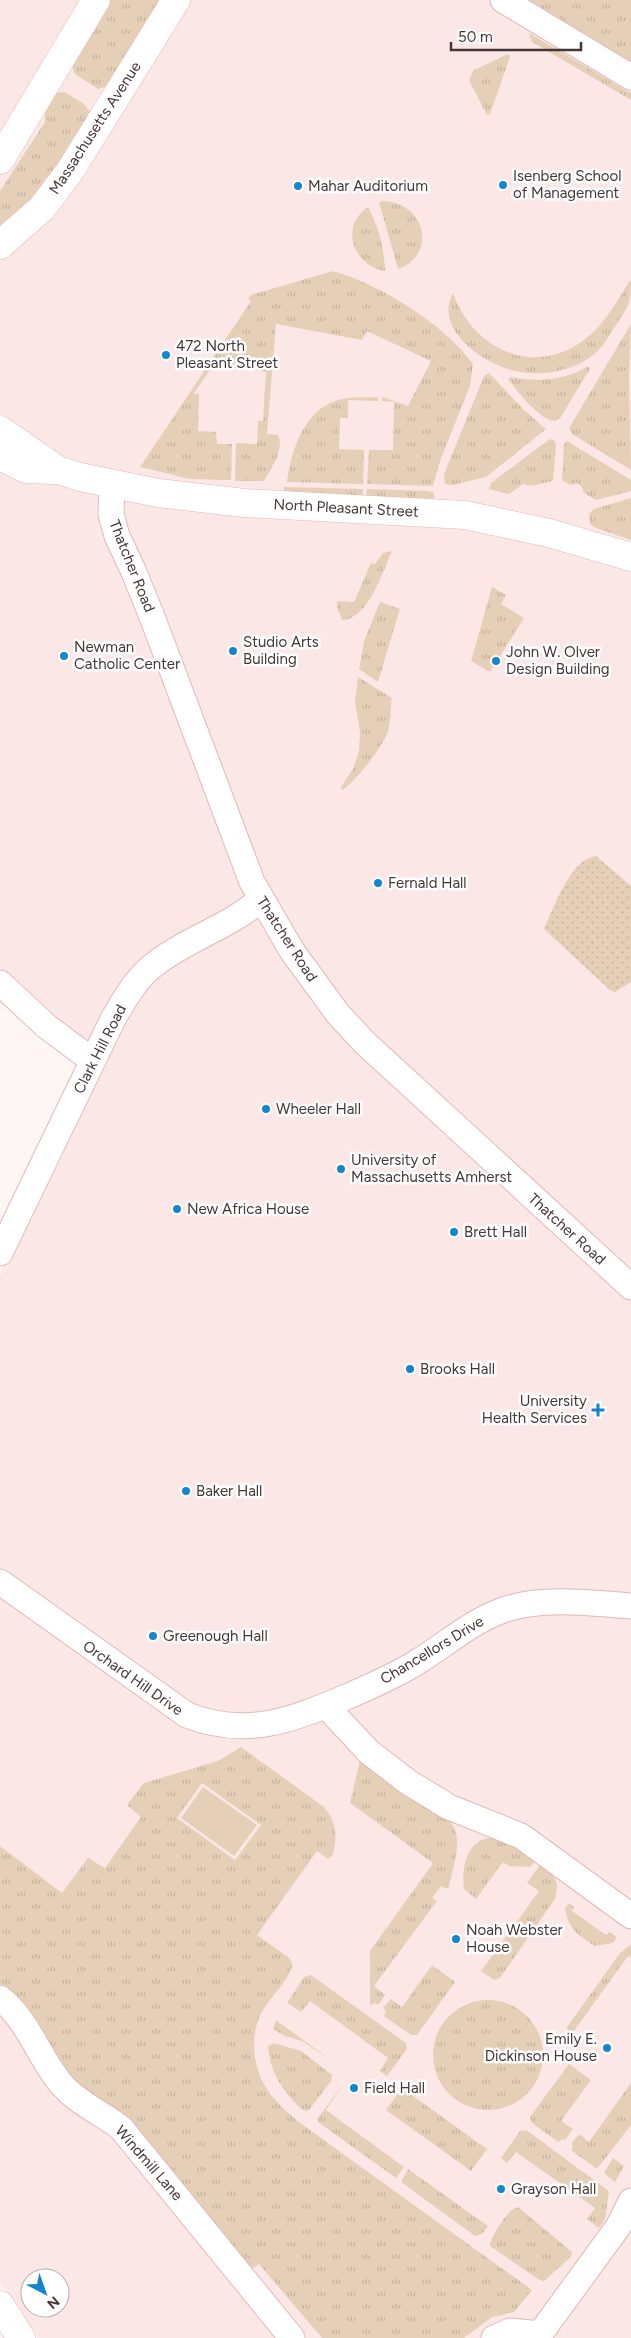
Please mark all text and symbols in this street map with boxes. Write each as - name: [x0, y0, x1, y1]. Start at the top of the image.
- scale bar: [451, 20, 581, 52]
- text: 50 m: [458, 28, 493, 46]
- street label: Massachusetts Avenue: [45, 58, 145, 198]
- place label: Isenberg School of Management: [513, 167, 622, 202]
- place label: Mahar Auditorium: [308, 177, 428, 195]
- marker: Isenberg School of Management: [497, 179, 509, 191]
- marker: Mahar Auditorium: [292, 180, 304, 192]
- place label: 472 North Pleasant Street: [176, 337, 279, 372]
- marker: 472 North Pleasant Street: [160, 349, 172, 361]
- street label: North Pleasant Street: [273, 495, 419, 521]
- street label: Thatcher Road: [105, 517, 159, 615]
- place label: Studio Arts Building: [243, 633, 319, 668]
- place label: Newman Catholic Center: [74, 638, 180, 673]
- place label: John W. Olver Design Building: [506, 643, 610, 678]
- marker: Studio Arts Building: [227, 645, 239, 657]
- marker: Newman Catholic Center: [58, 650, 70, 662]
- marker: John W. Olver Design Building: [490, 655, 502, 667]
- place label: Fernald Hall: [388, 874, 467, 892]
- marker: Fernald Hall: [372, 877, 384, 889]
- street label: Thatcher Road: [253, 893, 321, 985]
- street label: Clark Hill Road: [70, 1002, 130, 1096]
- place label: Wheeler Hall: [276, 1100, 361, 1118]
- marker: Wheeler Hall: [260, 1103, 272, 1115]
- place label: University of Massachusetts Amherst: [351, 1151, 513, 1186]
- marker: University of Massachusetts Amherst: [335, 1163, 347, 1175]
- street label: Thatcher Road: [525, 1190, 609, 1268]
- place label: New Africa House: [187, 1200, 309, 1218]
- marker: New Africa House: [171, 1203, 183, 1215]
- place label: Brett Hall: [464, 1223, 527, 1241]
- marker: Brett Hall: [448, 1226, 460, 1238]
- place label: Brooks Hall: [420, 1360, 495, 1378]
- marker: Brooks Hall: [404, 1363, 416, 1375]
- place label: University Health Services: [482, 1392, 587, 1427]
- marker: University Health Services: [591, 1403, 605, 1417]
- place label: Baker Hall: [196, 1482, 262, 1500]
- marker: Baker Hall: [180, 1485, 192, 1497]
- street label: Chancellors Drive: [377, 1612, 487, 1688]
- place label: Greenough Hall: [163, 1627, 268, 1645]
- marker: Greenough Hall: [147, 1630, 159, 1642]
- street label: Orchard Hill Drive: [79, 1637, 187, 1719]
- place label: Noah Webster House: [466, 1921, 563, 1956]
- marker: Noah Webster House: [450, 1933, 462, 1945]
- place label: Emily E. Dickinson House: [485, 2030, 597, 2065]
- marker: Emily E. Dickinson House: [601, 2042, 613, 2054]
- place label: Field Hall: [364, 2079, 425, 2097]
- marker: Field Hall: [348, 2082, 360, 2094]
- street label: Windmill Lane: [112, 2122, 186, 2204]
- place label: Grayson Hall: [511, 2180, 596, 2198]
- marker: Grayson Hall: [495, 2183, 507, 2195]
- north arrow: [20, 2268, 70, 2318]
- text: N: [44, 2292, 63, 2312]

